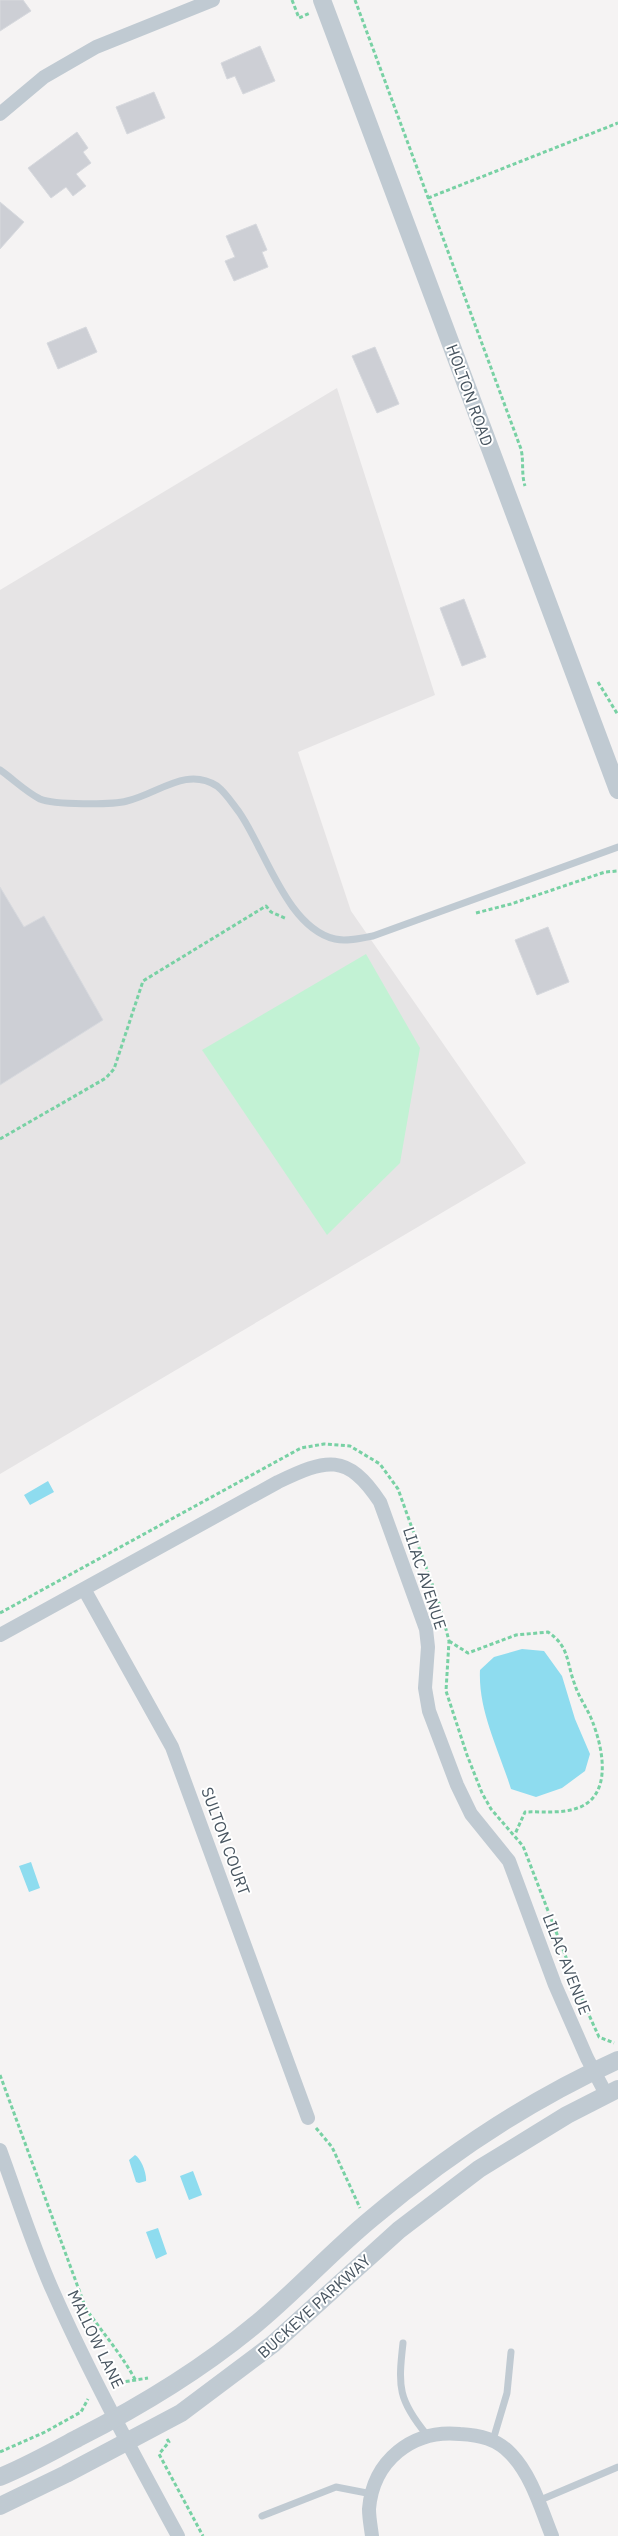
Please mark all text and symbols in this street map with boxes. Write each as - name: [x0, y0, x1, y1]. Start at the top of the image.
- street label: HOLTON ROAD: [442, 341, 498, 449]
- street label: LILAC AVENUE: [399, 1524, 451, 1632]
- street label: SULTON COURT: [197, 1784, 255, 1898]
- street label: LILAC AVENUE: [539, 1911, 595, 2017]
- street label: BUCKEYE PARKWAY: [253, 2250, 375, 2362]
- street label: MALLOW LANE: [63, 2286, 129, 2392]

